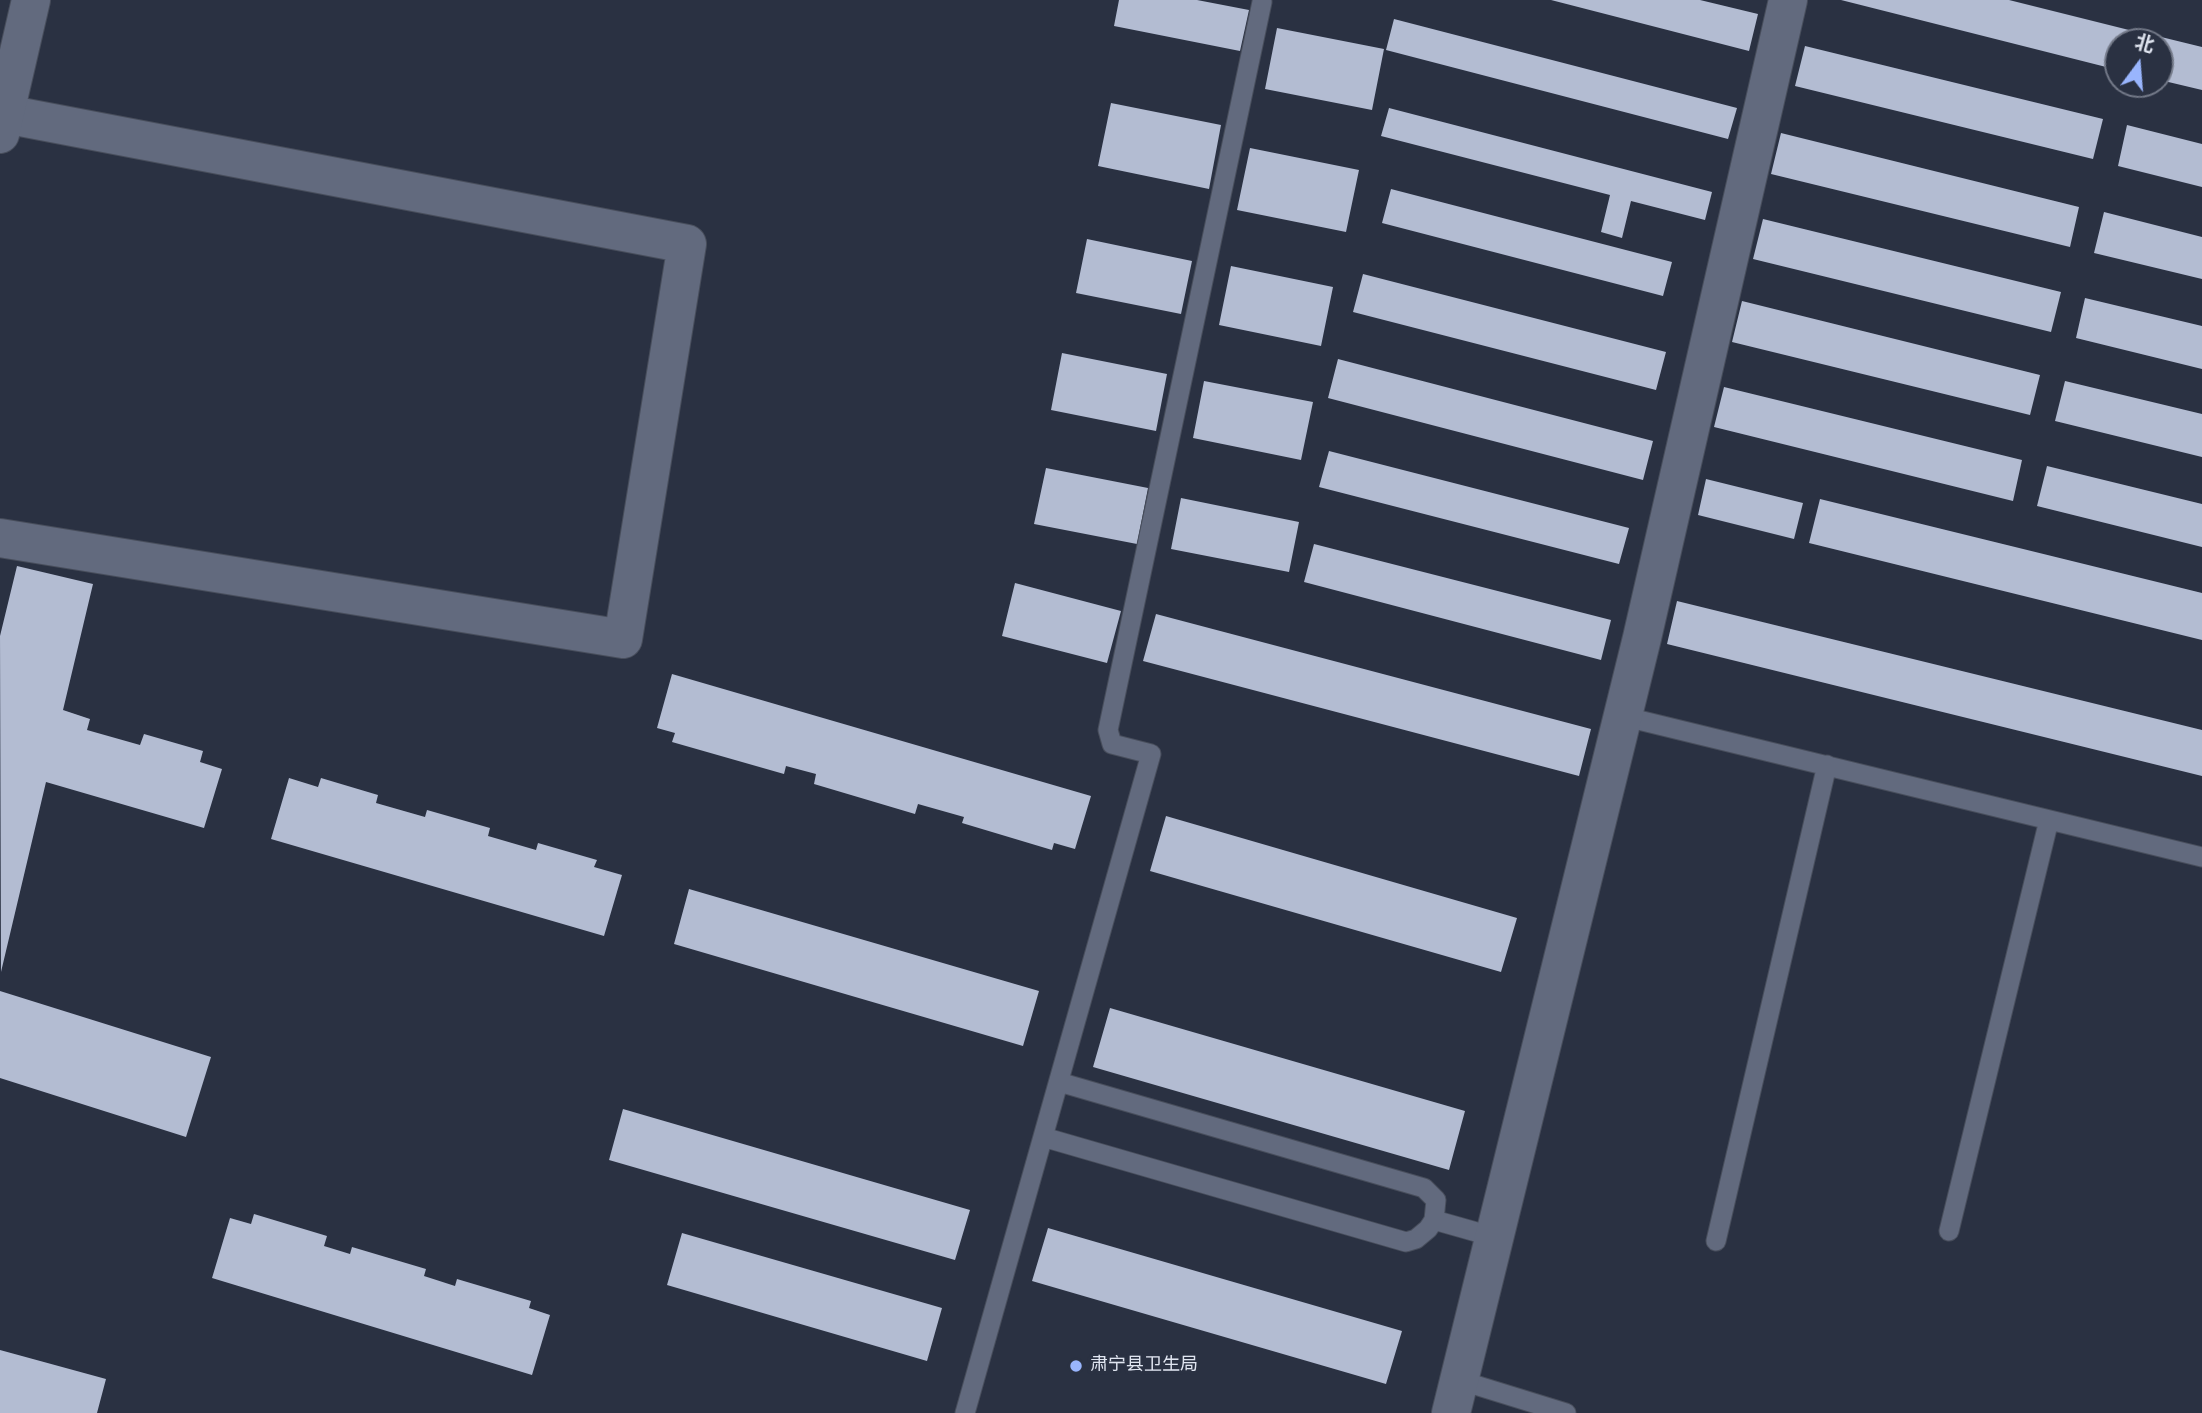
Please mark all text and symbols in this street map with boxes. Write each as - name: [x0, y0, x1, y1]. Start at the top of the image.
- north arrow: [2104, 28, 2174, 98]
- text: 北: [2132, 29, 2157, 60]
- place label: 肃宁县卫生局: [1090, 1355, 1198, 1377]
- marker: 肃宁县卫生局: [1068, 1358, 1084, 1374]

